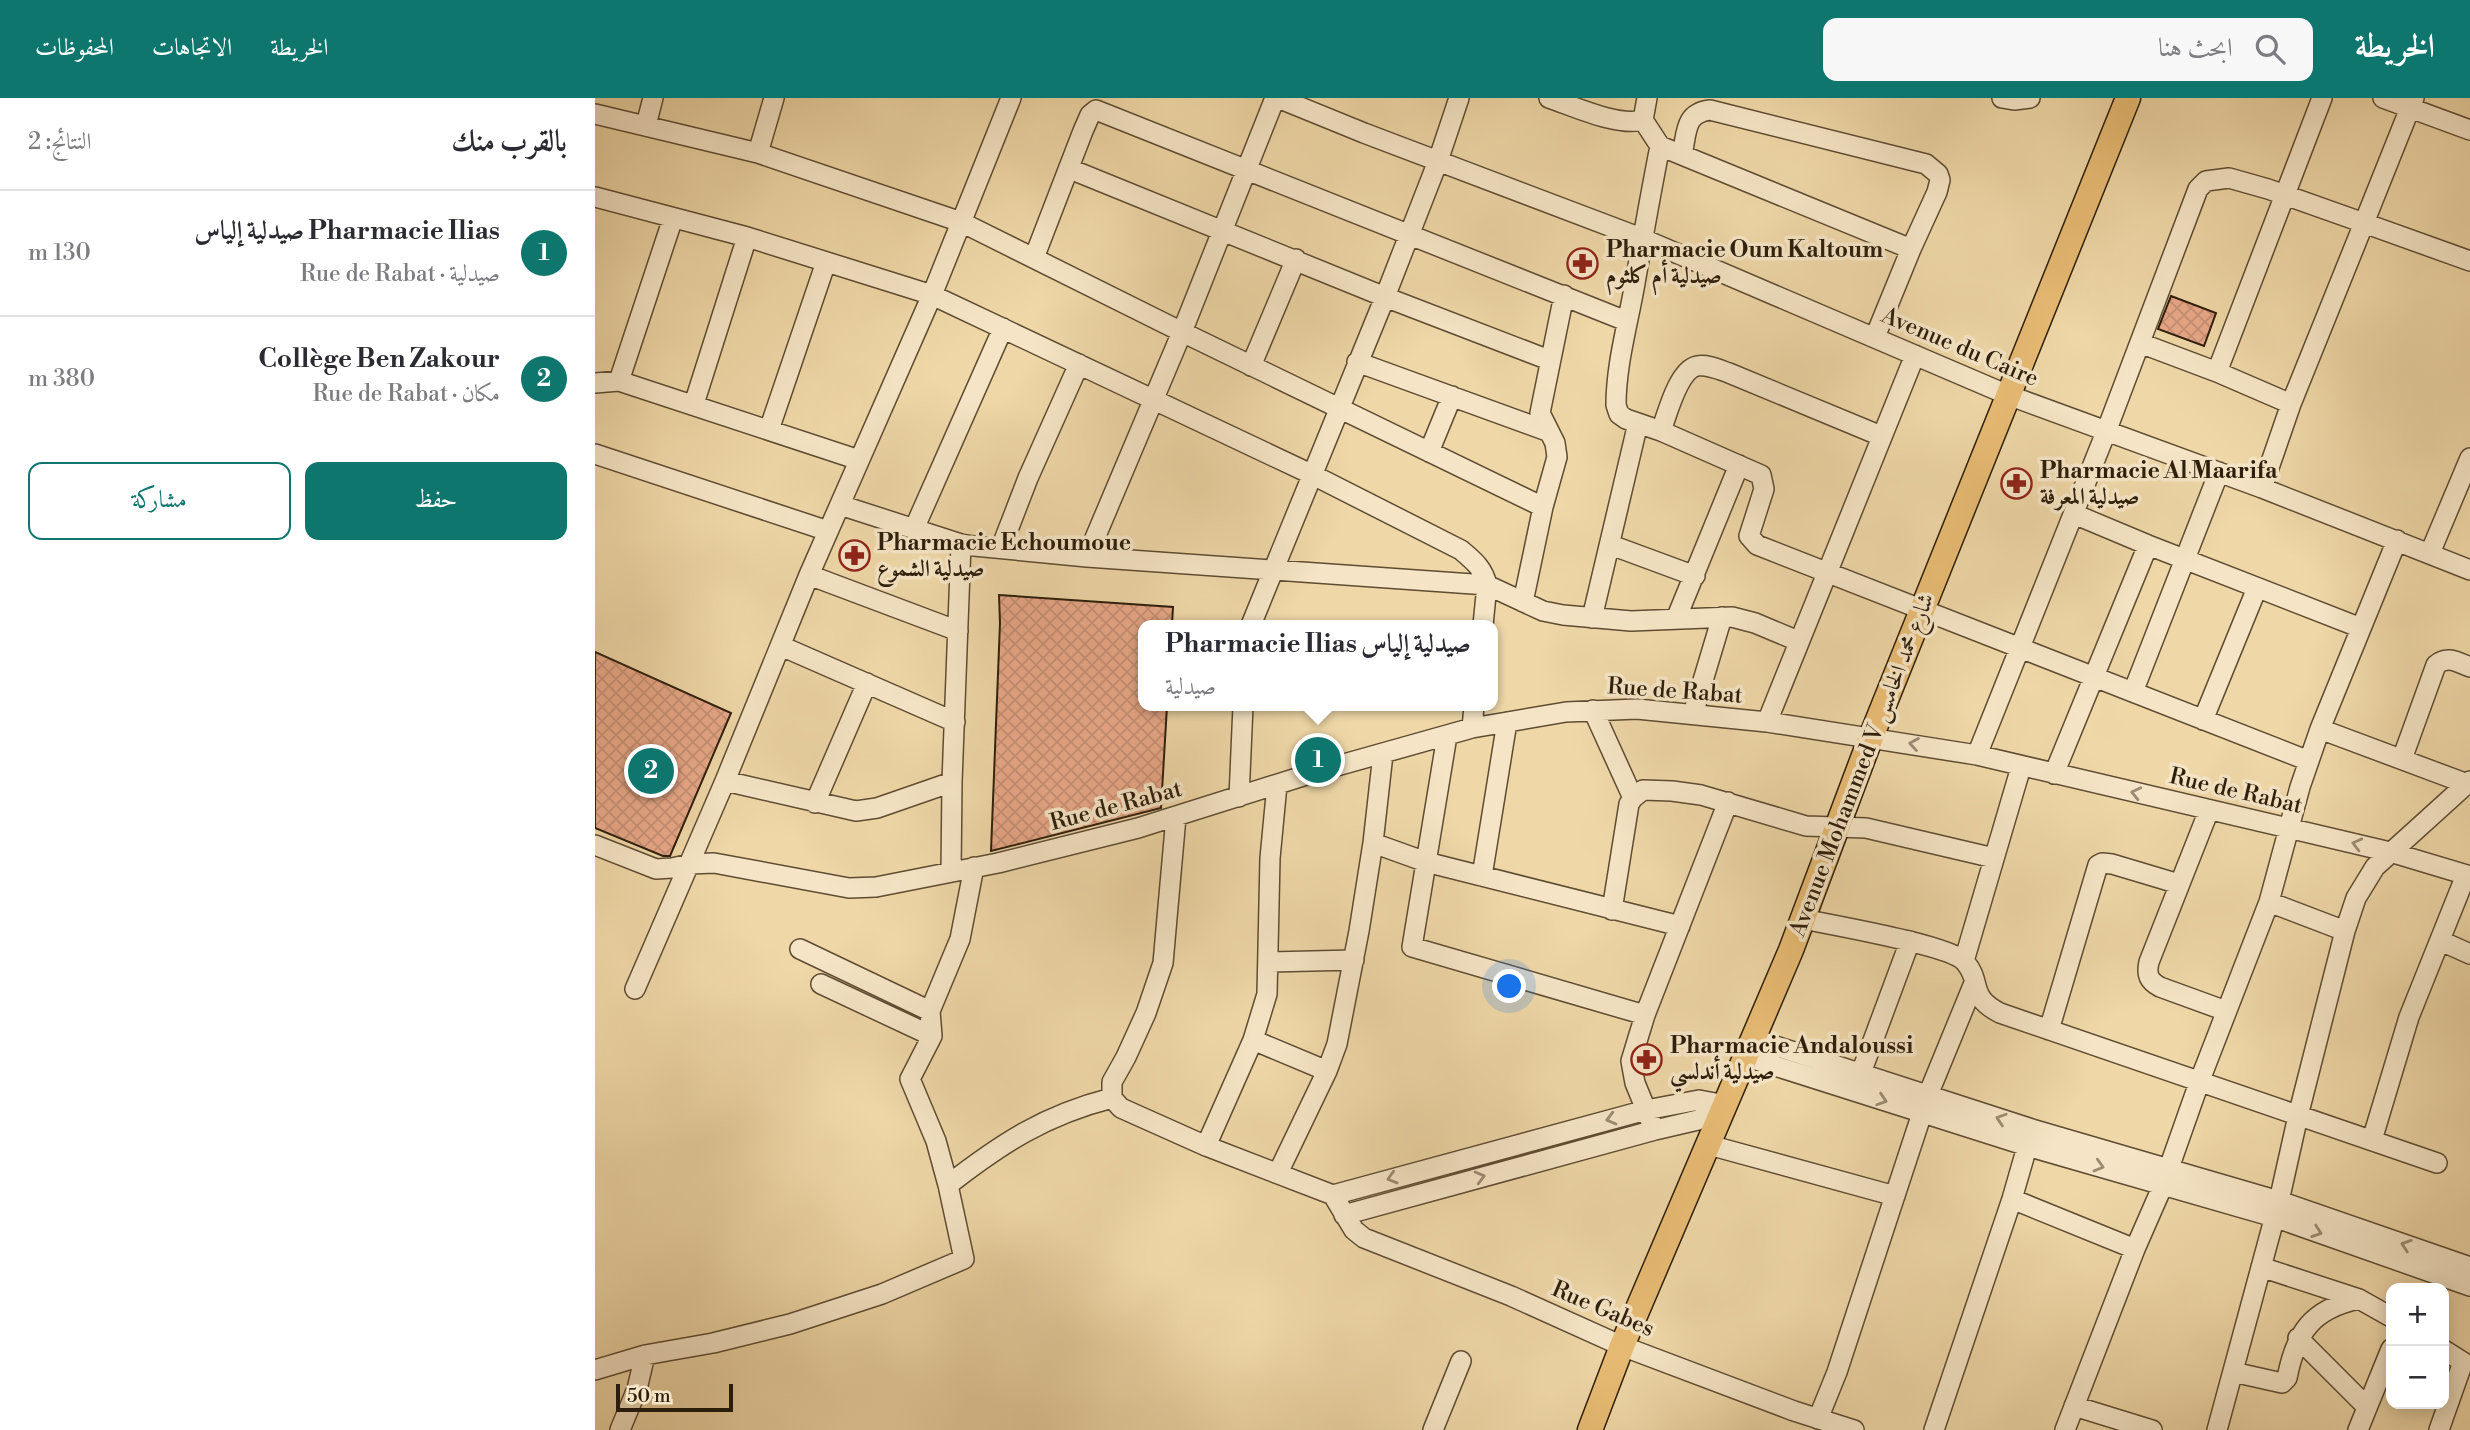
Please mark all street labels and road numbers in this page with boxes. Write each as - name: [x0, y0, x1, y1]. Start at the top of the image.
- street label: Avenue du Caire: [1876, 301, 2043, 393]
- street label: Avenue Mohammed V شارع محمد الخامس: [1783, 589, 1945, 943]
- street label: Rue de Rabat: [1606, 672, 1744, 710]
- street label: Rue de Rabat: [2167, 762, 2305, 820]
- street label: Rue de Rabat: [1047, 775, 1185, 837]
- street label: Rue Gabes: [1547, 1275, 1659, 1343]

